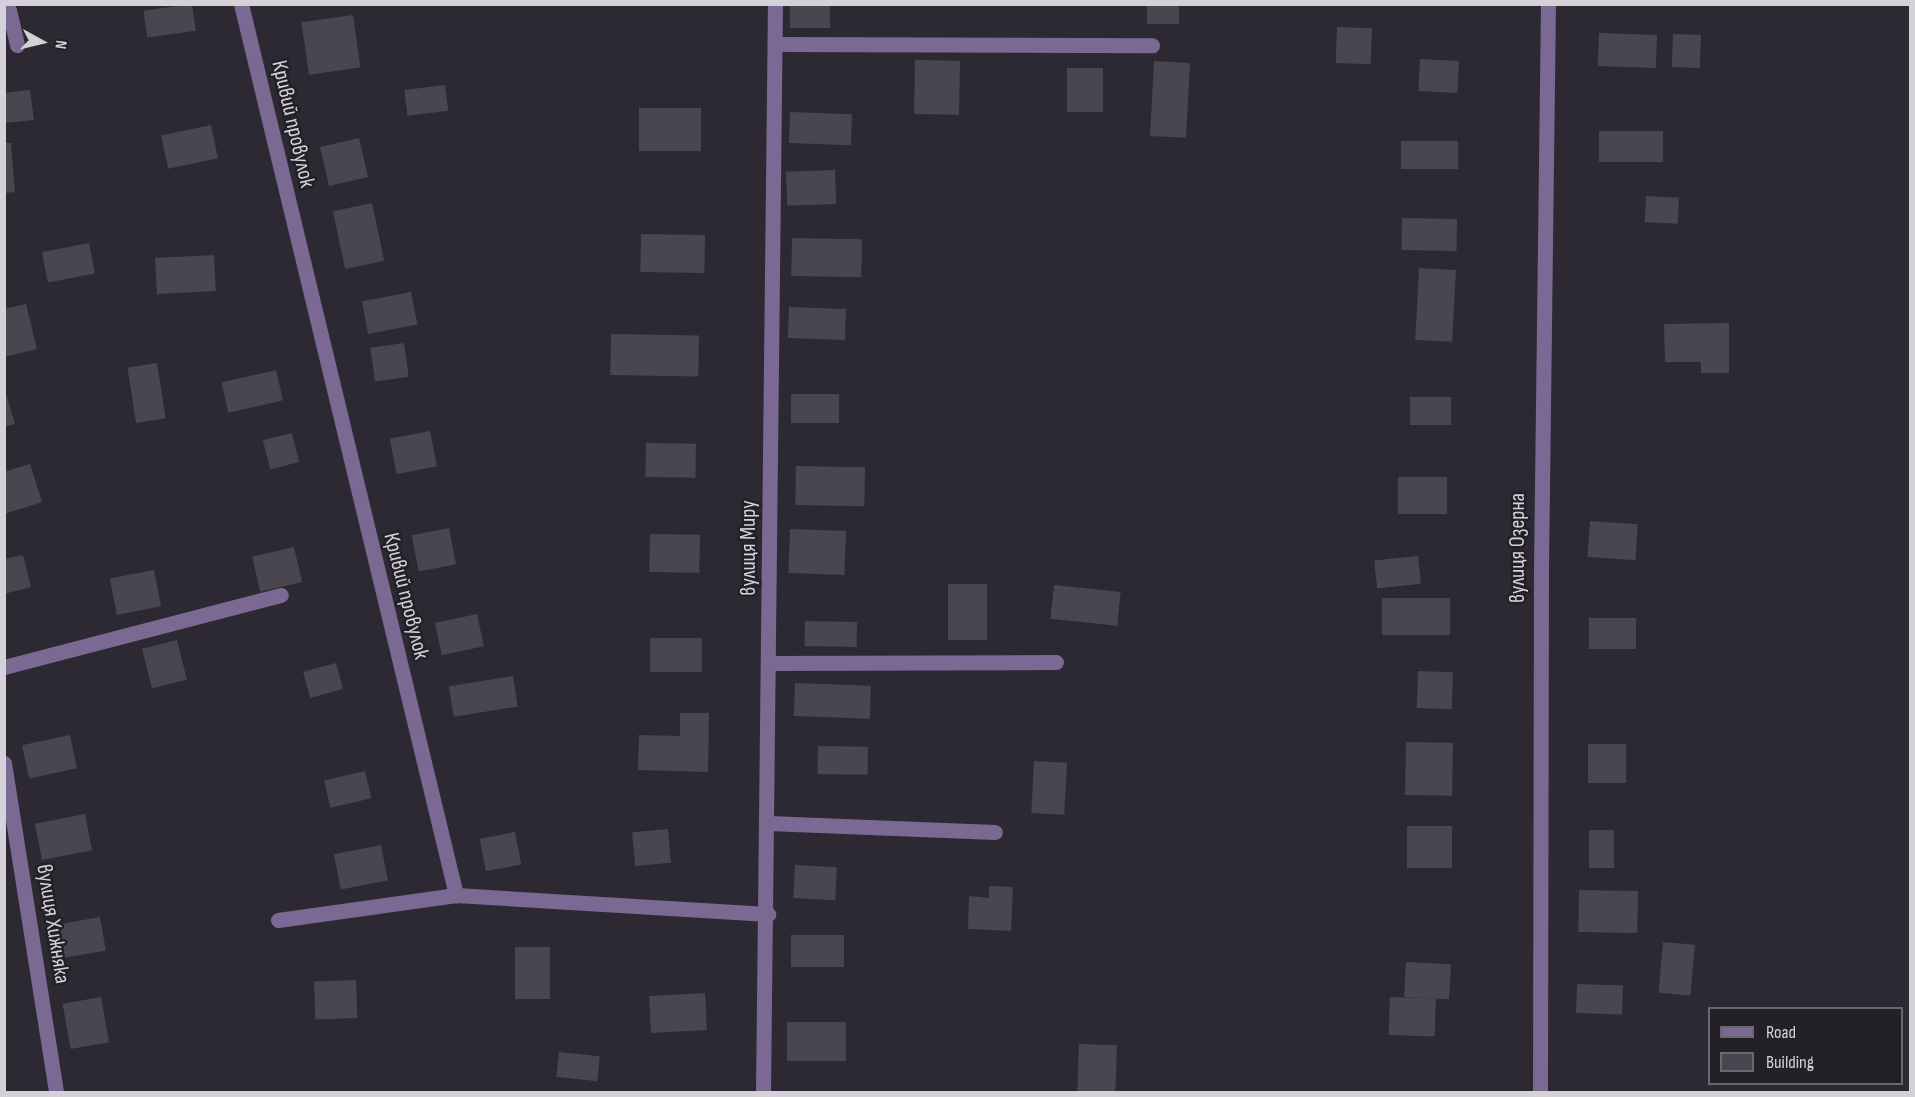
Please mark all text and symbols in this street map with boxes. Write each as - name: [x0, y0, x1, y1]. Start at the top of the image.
- north arrow: [12, 12, 72, 72]
- text: N: [50, 39, 70, 50]
- street label: Кривий провулок: [266, 58, 320, 190]
- street label: вулиця Озерна: [1505, 493, 1531, 603]
- street label: вулиця Миру: [736, 500, 762, 596]
- street label: Кривий провулок: [378, 530, 434, 662]
- street label: вулиця Хижняка: [31, 862, 75, 986]
- legend: [1708, 1007, 1903, 1085]
- text: Road: [1766, 1022, 1796, 1043]
- text: Building: [1766, 1052, 1814, 1073]

